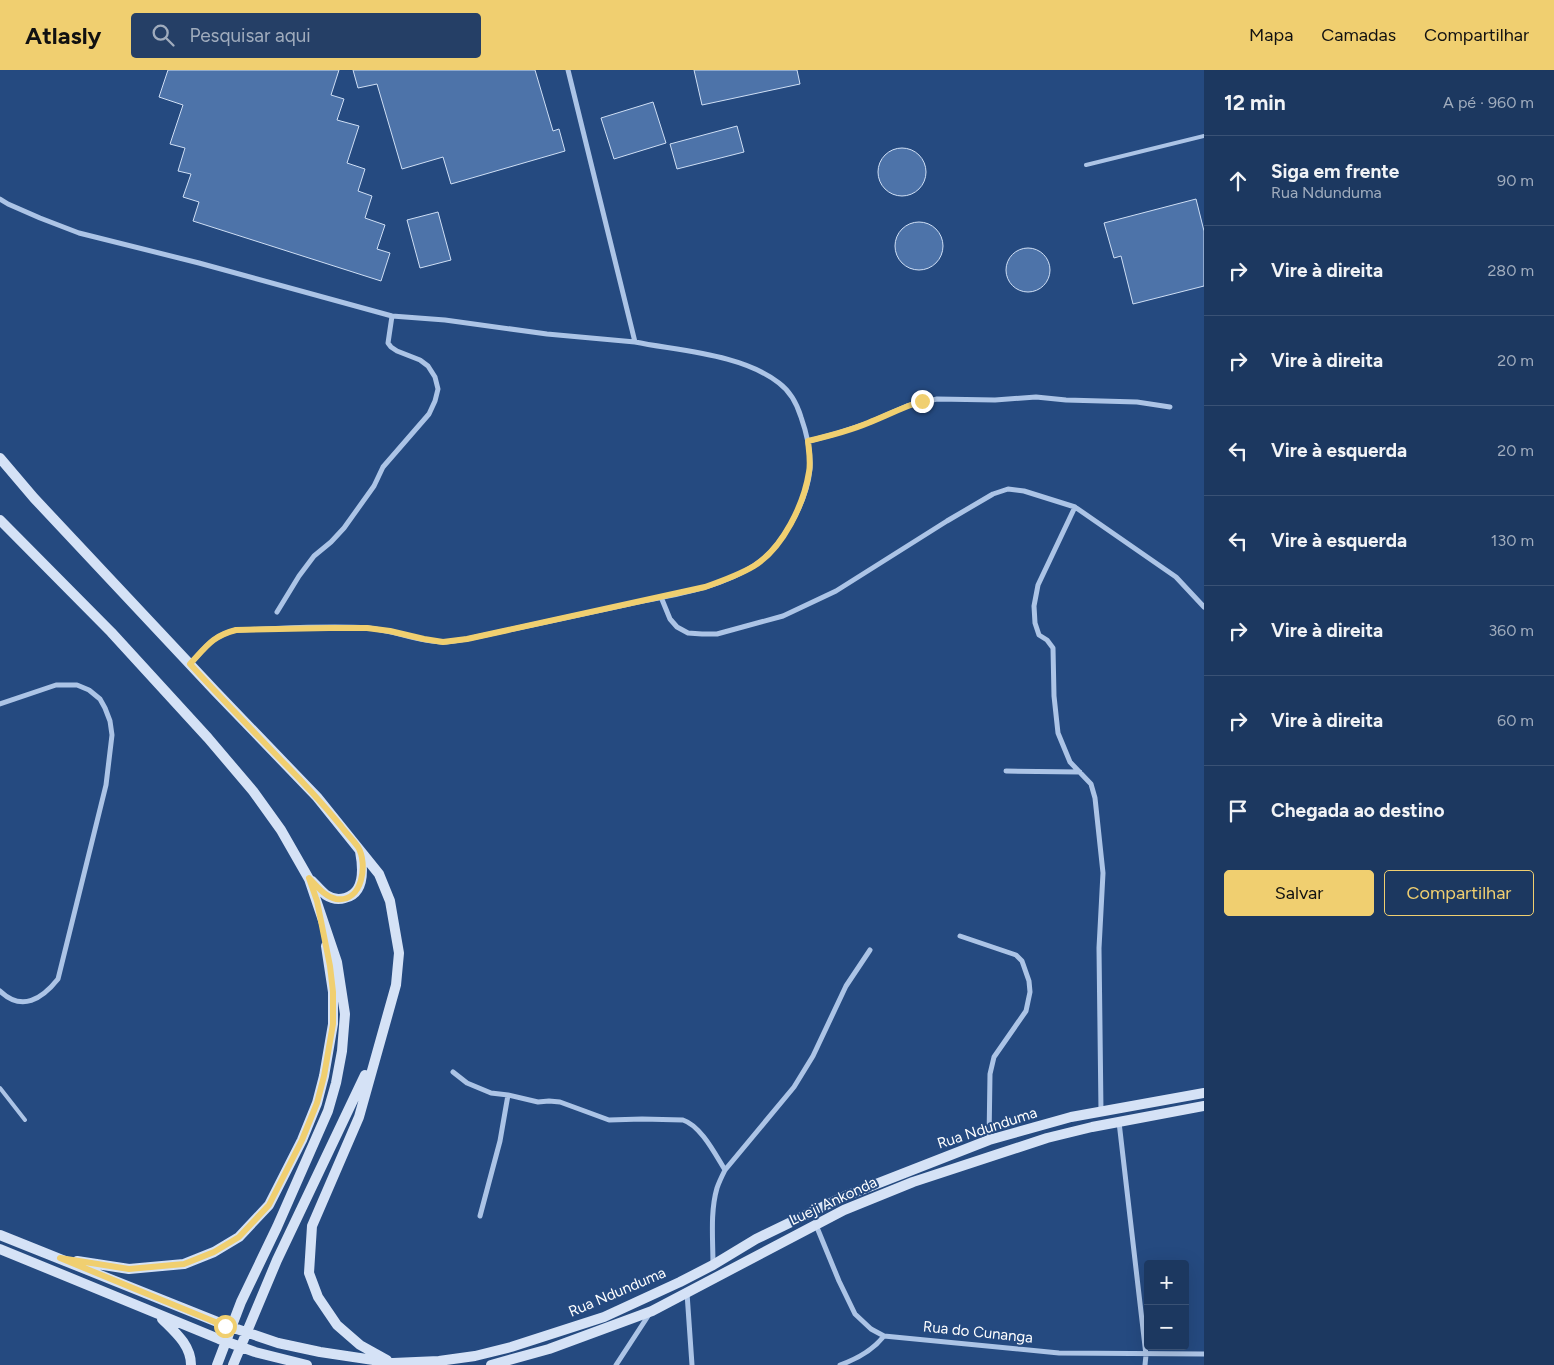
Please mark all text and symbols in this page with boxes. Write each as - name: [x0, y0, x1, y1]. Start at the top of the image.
- search box: [131, 13, 481, 58]
- text: Atlasly: [25, 21, 101, 50]
- icon: search: [149, 21, 177, 49]
- text: Pesquisar aqui: [189, 24, 311, 47]
- text: Mapa: [1249, 24, 1293, 46]
- text: Camadas: [1321, 24, 1396, 46]
- text: Compartilhar: [1424, 24, 1529, 46]
- text: 12 min: [1224, 90, 1286, 115]
- text: A pé · 960 m: [1443, 93, 1534, 112]
- text: Siga em frente: [1271, 160, 1399, 183]
- icon: ahead: [1224, 167, 1252, 195]
- text: 90 m: [1497, 171, 1534, 190]
- text: Rua Ndunduma: [1271, 183, 1382, 202]
- icon: right: [1224, 257, 1252, 285]
- text: Vire à direita: [1271, 259, 1383, 282]
- text: 280 m: [1487, 261, 1534, 280]
- icon: right: [1224, 347, 1252, 375]
- text: Vire à direita: [1271, 349, 1383, 372]
- text: 20 m: [1497, 351, 1534, 370]
- route end: [911, 390, 934, 413]
- icon: left: [1224, 437, 1252, 465]
- text: Vire à esquerda: [1271, 439, 1407, 462]
- text: 20 m: [1497, 441, 1534, 460]
- icon: left: [1224, 527, 1252, 555]
- text: Vire à esquerda: [1271, 529, 1407, 552]
- text: 130 m: [1491, 531, 1534, 550]
- icon: right: [1224, 617, 1252, 645]
- text: Vire à direita: [1271, 619, 1383, 642]
- text: 360 m: [1488, 621, 1534, 640]
- icon: right: [1224, 707, 1252, 735]
- text: Vire à direita: [1271, 709, 1383, 732]
- text: 60 m: [1497, 711, 1534, 730]
- icon: arrive: [1224, 797, 1252, 825]
- text: Chegada ao destino: [1271, 799, 1444, 822]
- button: Salvar: [1224, 870, 1374, 916]
- button: Compartilhar: [1384, 870, 1534, 916]
- street label: Rua Ndunduma: [935, 1103, 1039, 1153]
- street label: Lueji Ankonda: [786, 1173, 880, 1229]
- map controls: [1144, 1260, 1189, 1350]
- button: +: [1144, 1260, 1189, 1305]
- street label: Rua Ndunduma: [566, 1263, 668, 1321]
- button: −: [1144, 1305, 1189, 1350]
- route start: [214, 1315, 237, 1338]
- street label: Rua do Cunanga: [922, 1317, 1034, 1347]

